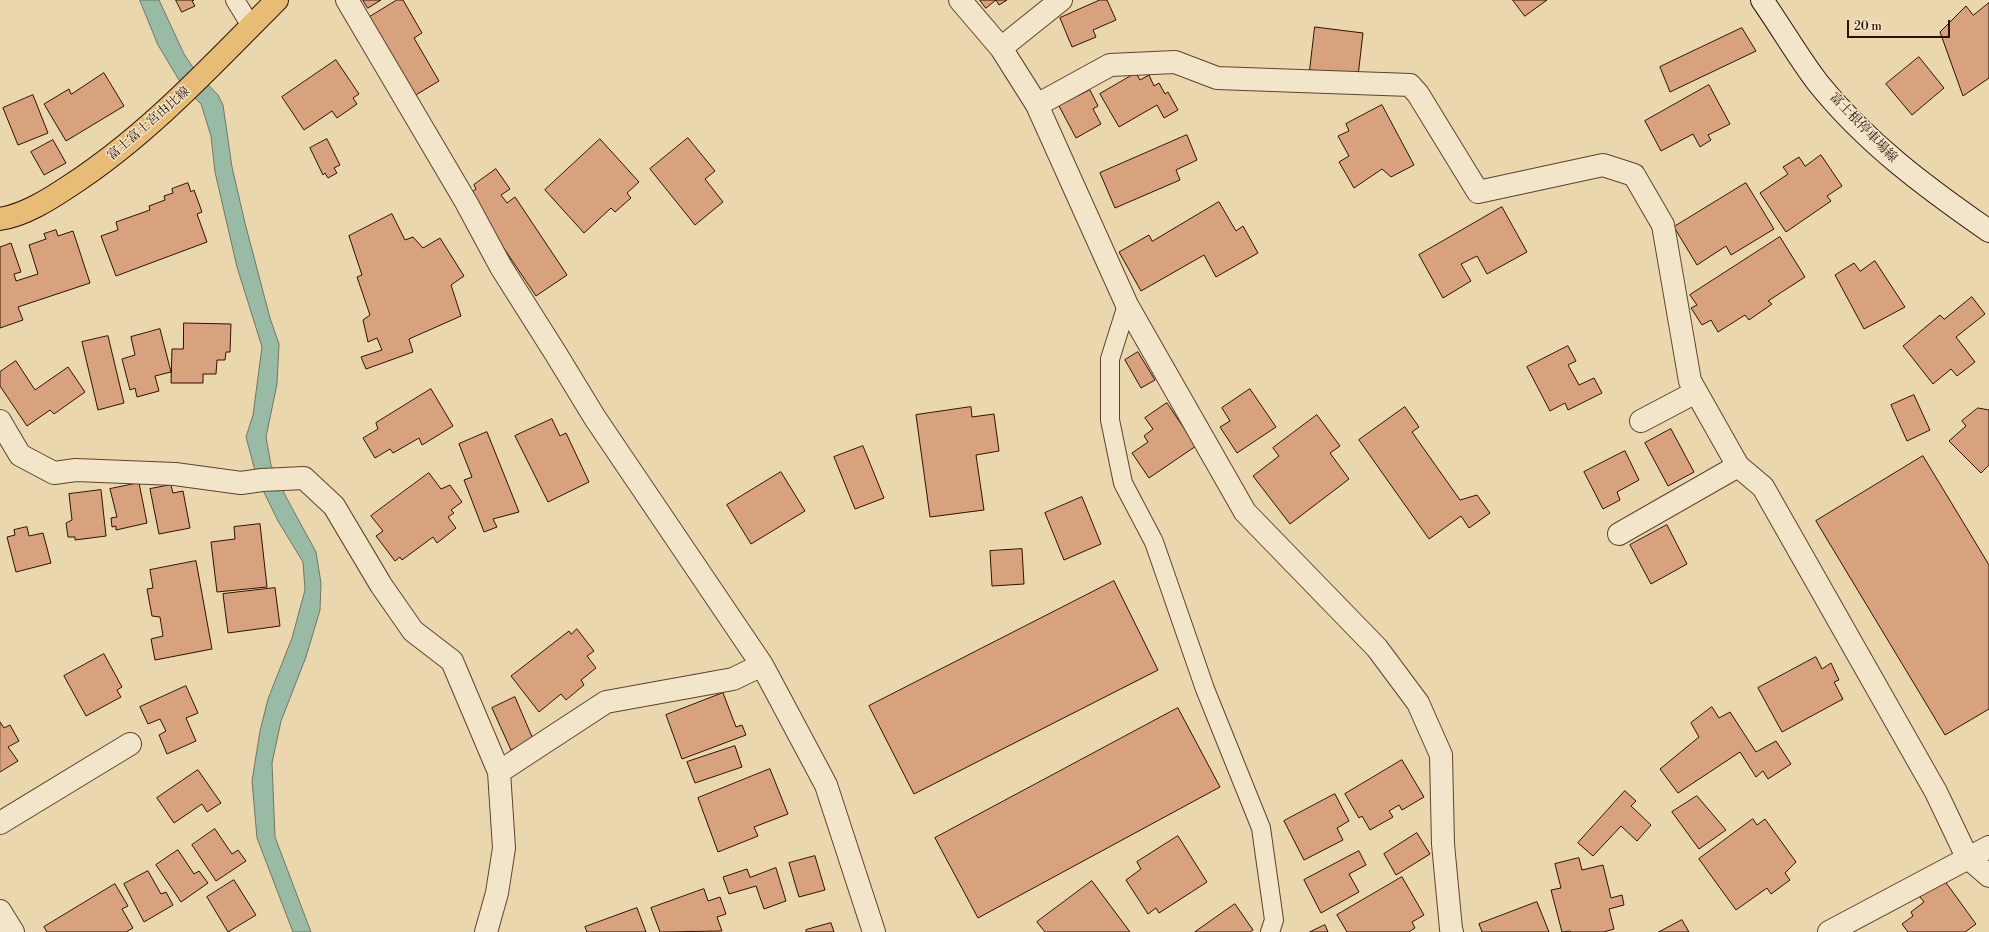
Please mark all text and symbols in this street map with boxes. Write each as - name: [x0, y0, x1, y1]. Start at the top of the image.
- scale bar: [1849, 12, 1952, 38]
- text: 20 m: [1854, 19, 1882, 34]
- street label: 富士富士宮由比線: [105, 84, 193, 164]
- street label: 富士根停車場線: [1826, 90, 1900, 166]

